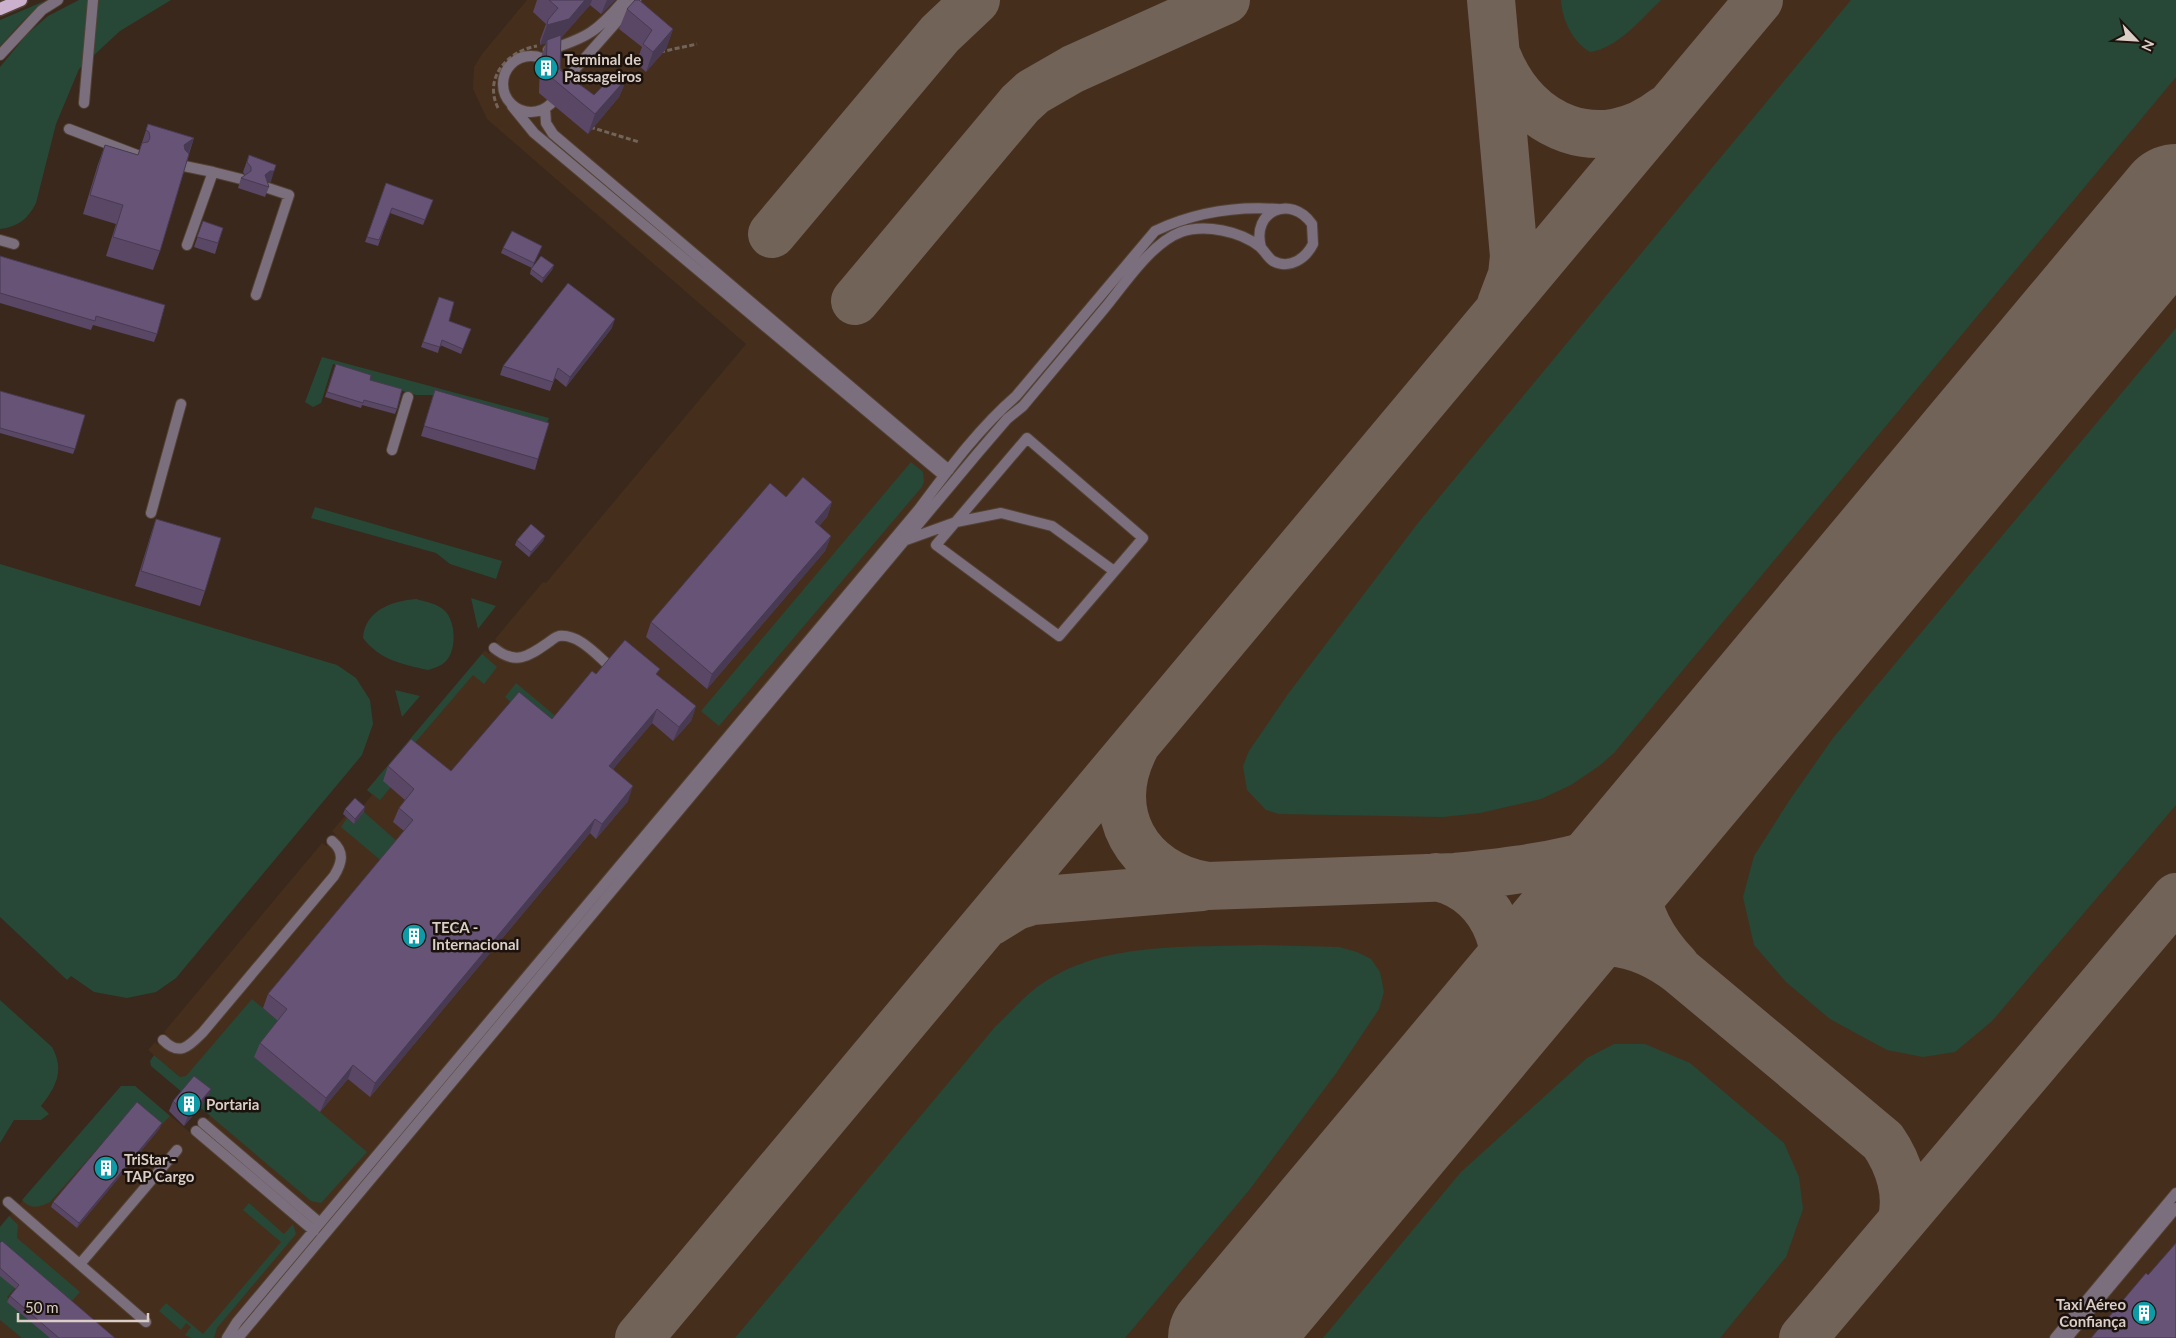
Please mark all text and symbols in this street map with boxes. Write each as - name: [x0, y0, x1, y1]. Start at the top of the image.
- north arrow: [2111, 15, 2161, 65]
- text: N: [2138, 37, 2158, 54]
- place label: Terminal de Passageiros: [564, 50, 642, 85]
- building icon: Terminal de Passageiros: [533, 55, 559, 81]
- place label: TECA - Internacional: [432, 918, 519, 953]
- building icon: TECA - Internacional: [401, 923, 427, 949]
- building icon: Portaria: [176, 1091, 202, 1117]
- place label: Portaria: [206, 1095, 259, 1113]
- place label: TriStar - TAP Cargo: [124, 1150, 195, 1185]
- building icon: TriStar - TAP Cargo: [93, 1155, 119, 1181]
- scale bar: [18, 1290, 148, 1322]
- place label: Taxi Aéreo Confiança: [2056, 1295, 2126, 1330]
- text: 50 m: [25, 1298, 59, 1316]
- building icon: Taxi Aéreo Confiança: [2131, 1300, 2157, 1326]

